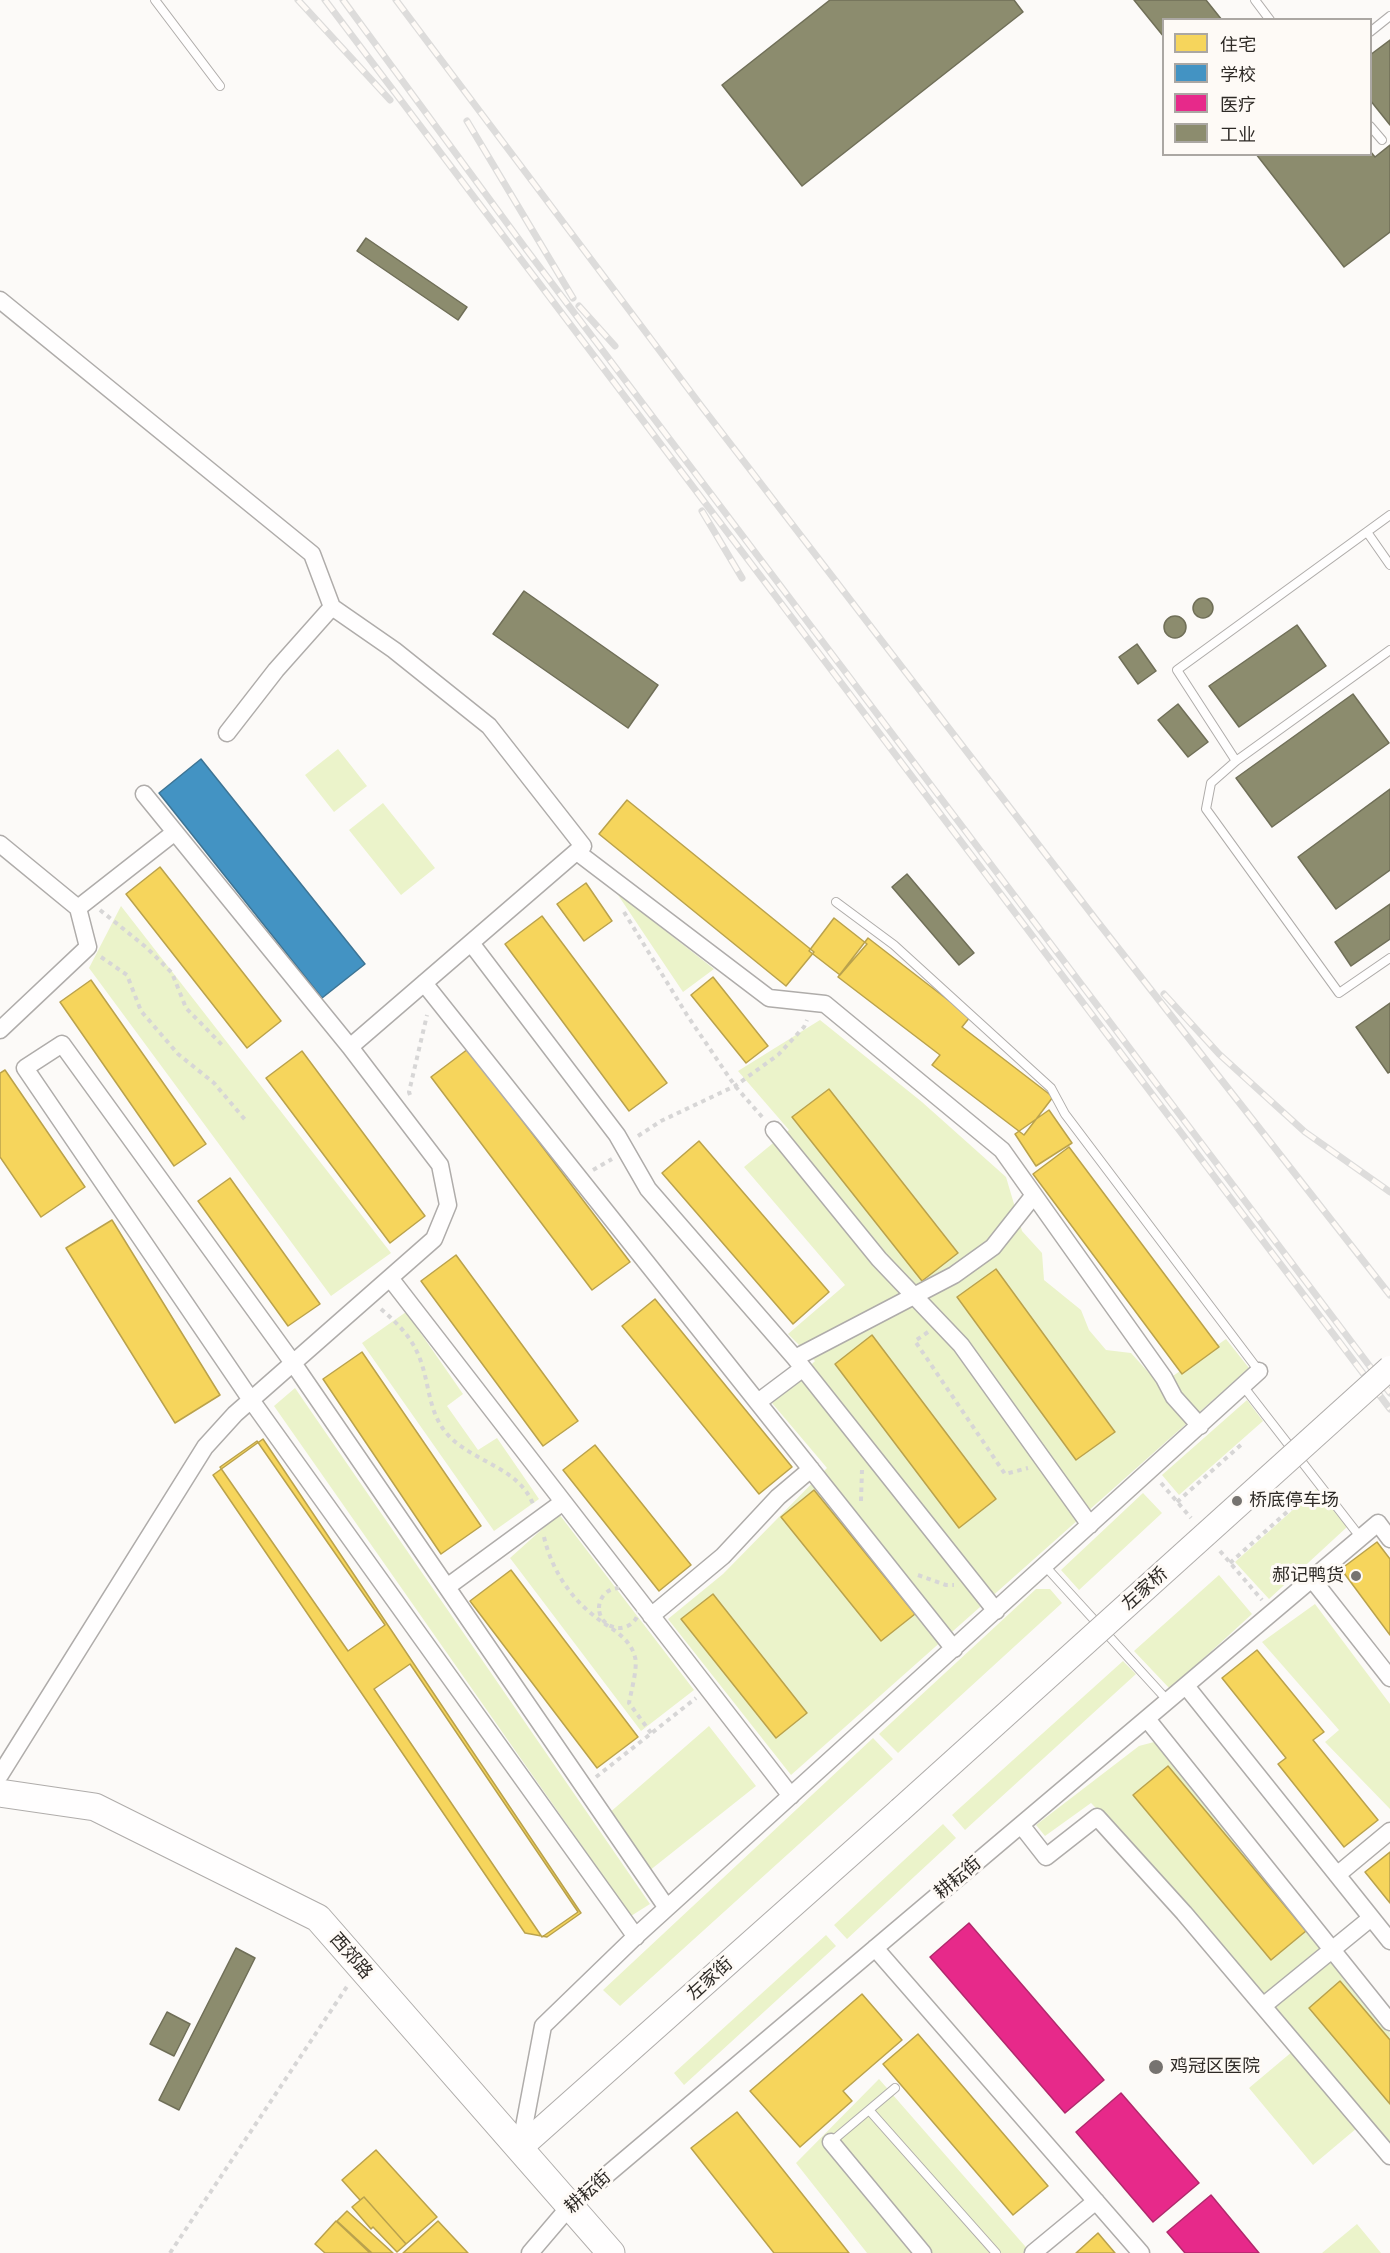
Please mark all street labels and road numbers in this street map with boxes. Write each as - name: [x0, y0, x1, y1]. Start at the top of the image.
- street label: 左家桥: [1118, 1563, 1172, 1615]
- street label: 耕耘街: [930, 1852, 986, 1904]
- street label: 西郊路: [325, 1929, 377, 1983]
- street label: 左家街: [683, 1953, 737, 2005]
- street label: 耕耘街: [561, 2166, 615, 2218]

